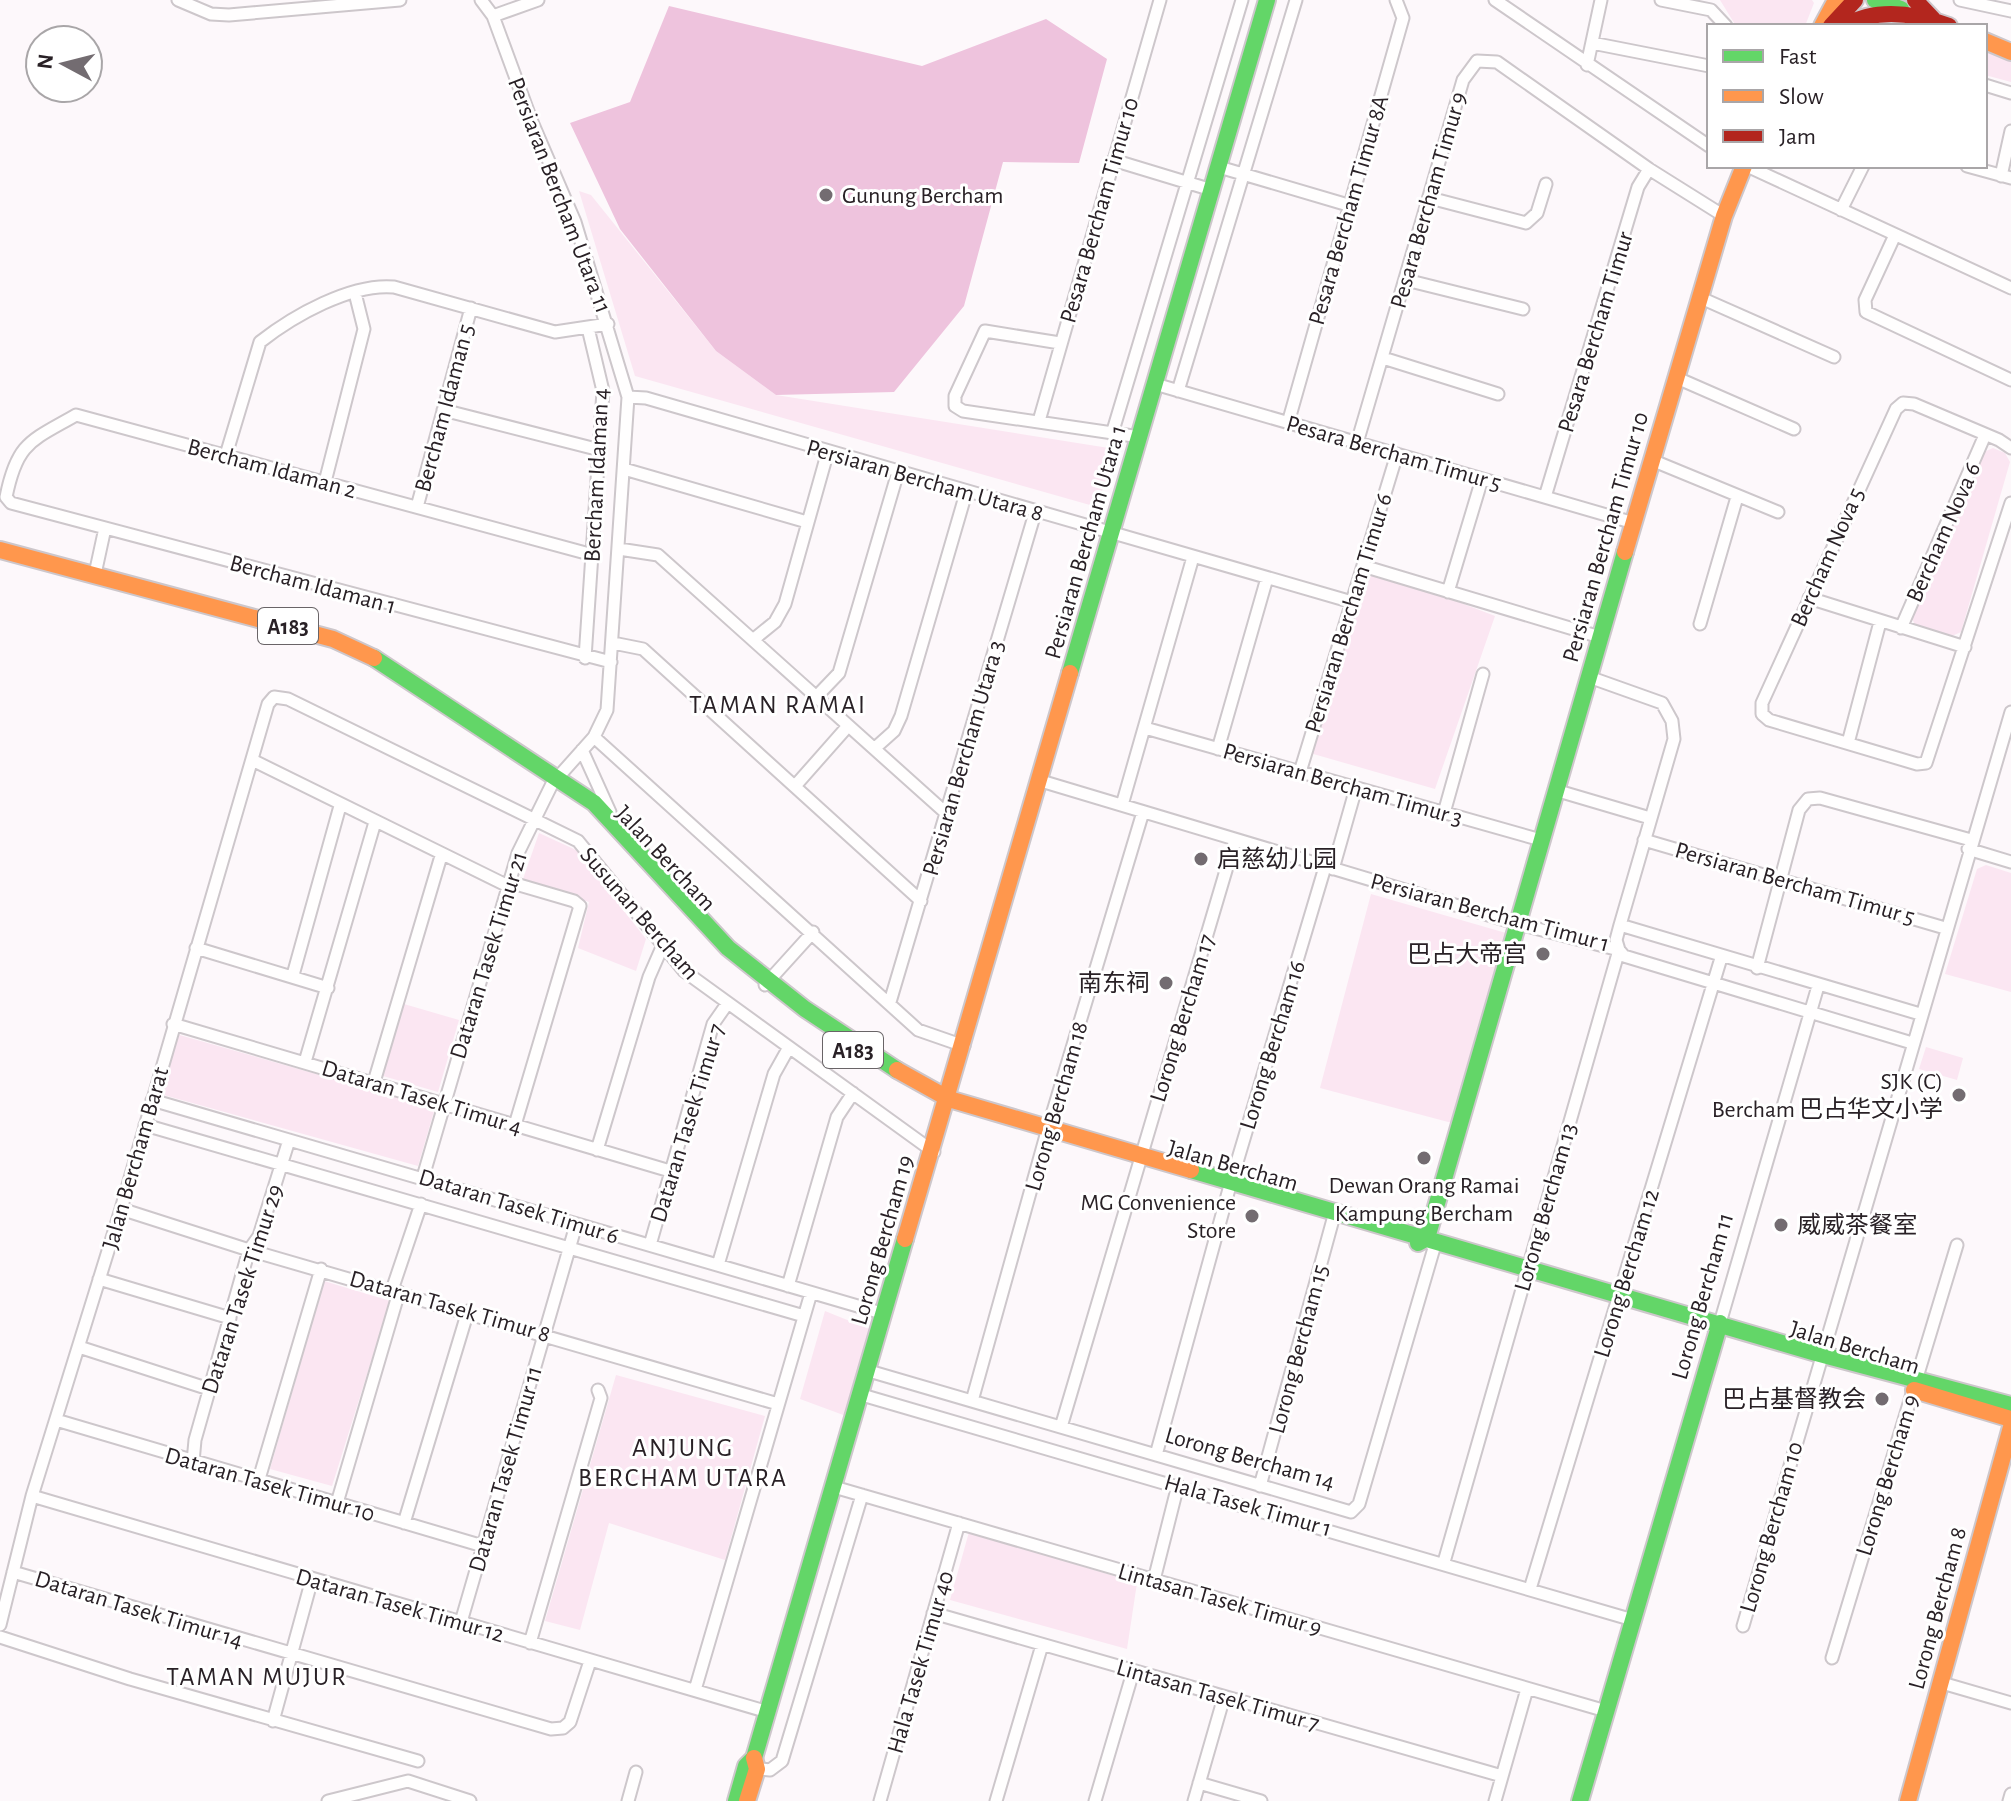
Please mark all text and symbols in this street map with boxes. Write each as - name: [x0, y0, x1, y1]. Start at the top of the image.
- north arrow: [24, 24, 104, 104]
- legend: [1707, 24, 1987, 168]
- text: Fast: [1779, 45, 1817, 69]
- text: N: [33, 53, 57, 71]
- street label: Persiaran Bercham Utara 11: [503, 74, 615, 316]
- text: Slow: [1779, 85, 1824, 109]
- street label: Pesara Bercham Timur 9: [1387, 89, 1471, 311]
- street label: Pesara Bercham Timur 8A: [1305, 93, 1393, 328]
- street label: Pesara Bercham Timur 10: [1056, 95, 1144, 326]
- text: Jam: [1779, 125, 1816, 149]
- place label: Gunung Bercham: [842, 184, 1004, 208]
- marker: Gunung Bercham: [817, 186, 835, 204]
- street label: Pesara Bercham Timur: [1554, 229, 1638, 436]
- street label: Bercham Idaman 5: [411, 322, 479, 495]
- street label: Bercham Idaman 4: [580, 387, 614, 563]
- street label: Persiaran Bercham Timur 10: [1559, 409, 1653, 665]
- street label: Pesara Bercham Timur 5: [1283, 412, 1504, 496]
- street label: Persiaran Bercham Utara 1: [1041, 423, 1131, 662]
- street label: Bercham Idaman 2: [185, 435, 359, 503]
- street label: Persiaran Bercham Utara 8: [804, 436, 1046, 526]
- street label: Bercham Nova 6: [1902, 459, 1986, 606]
- street label: Bercham Nova 5: [1787, 484, 1869, 631]
- street label: Persiaran Bercham Timur 6: [1301, 490, 1397, 736]
- street label: Bercham Idaman 1: [227, 551, 398, 619]
- road number: A183: [258, 608, 318, 644]
- street label: Persiaran Bercham Utara 3: [919, 638, 1009, 879]
- district label: TAMAN RAMAI: [689, 692, 867, 718]
- street label: Persiaran Bercham Timur 3: [1220, 739, 1465, 831]
- street label: Jalan Bercham: [611, 801, 720, 916]
- street label: Persiaran Bercham Timur 5: [1672, 838, 1917, 930]
- street label: Susunan Bercham: [575, 843, 703, 985]
- place label: 启慈幼儿园: [1217, 846, 1337, 872]
- street label: Dataran Tasek Timur 21: [446, 849, 532, 1062]
- marker: 启慈幼儿园: [1192, 850, 1210, 868]
- street label: Persiaran Bercham Timur 1: [1368, 869, 1612, 956]
- street label: Lorong Bercham 17: [1146, 932, 1220, 1105]
- place label: 巴占大帝宫: [1407, 941, 1527, 967]
- marker: 巴占大帝宫: [1534, 945, 1552, 963]
- street label: Lorong Bercham 16: [1236, 958, 1310, 1133]
- place label: 南东祠: [1078, 970, 1150, 996]
- marker: 南东祠: [1157, 974, 1175, 992]
- street label: Lorong Bercham 18: [1021, 1019, 1093, 1194]
- street label: Dataran Tasek Timur 7: [646, 1021, 730, 1225]
- road number: A183: [823, 1032, 883, 1068]
- street label: Dataran Tasek Timur 4: [319, 1056, 525, 1140]
- street label: Jalan Bercham Barat: [98, 1064, 174, 1252]
- place label: SJK (C) Bercham 巴占华文小学: [1712, 1070, 1943, 1122]
- marker: SJK (C) Bercham 巴占华文小学: [1950, 1086, 1968, 1104]
- street label: Lorong Bercham 13: [1510, 1120, 1581, 1294]
- street label: Jalan Bercham: [1165, 1136, 1301, 1196]
- marker: Dewan Orang Ramai Kampung Bercham: [1415, 1149, 1433, 1167]
- street label: Lorong Bercham 19: [847, 1153, 919, 1328]
- street label: Dataran Tasek Timur 6: [416, 1165, 622, 1249]
- place label: Dewan Orang Ramai Kampung Bercham: [1329, 1174, 1519, 1226]
- street label: Dataran Tasek Timur 29: [198, 1182, 288, 1397]
- street label: Lorong Bercham 12: [1590, 1186, 1664, 1360]
- place label: MG Convenience Store: [1080, 1191, 1236, 1243]
- marker: MG Convenience Store: [1243, 1207, 1261, 1225]
- street label: Lorong Bercham 11: [1668, 1210, 1738, 1382]
- place label: 威威茶餐室: [1797, 1212, 1917, 1238]
- marker: 威威茶餐室: [1772, 1216, 1790, 1234]
- street label: Lorong Bercham 15: [1265, 1262, 1333, 1436]
- street label: Dataran Tasek Timur 8: [347, 1267, 553, 1347]
- street label: Jalan Bercham: [1787, 1317, 1922, 1379]
- street label: Dataran Tasek Timur 11: [465, 1364, 547, 1575]
- place label: 巴占基督教会: [1722, 1386, 1866, 1412]
- marker: 巴占基督教会: [1873, 1390, 1891, 1408]
- street label: Lorong Bercham 9: [1852, 1392, 1924, 1559]
- street label: Lorong Bercham 14: [1162, 1423, 1337, 1495]
- district label: ANJUNG BERCHAM UTARA: [578, 1435, 788, 1491]
- street label: Lorong Bercham 10: [1736, 1439, 1808, 1615]
- street label: Dataran Tasek Timur 10: [162, 1443, 377, 1526]
- street label: Hala Tasek Timur 1: [1161, 1471, 1334, 1541]
- street label: Lorong Bercham 8: [1905, 1524, 1971, 1692]
- street label: Lintasan Tasek Timur 9: [1115, 1559, 1324, 1641]
- street label: Dataran Tasek Timur 12: [293, 1565, 507, 1647]
- street label: Dataran Tasek Timur 14: [32, 1567, 246, 1653]
- street label: Hala Tasek Timur 40: [883, 1568, 959, 1756]
- street label: Lintasan Tasek Timur 7: [1114, 1656, 1322, 1736]
- district label: TAMAN MUJUR: [166, 1664, 348, 1690]

